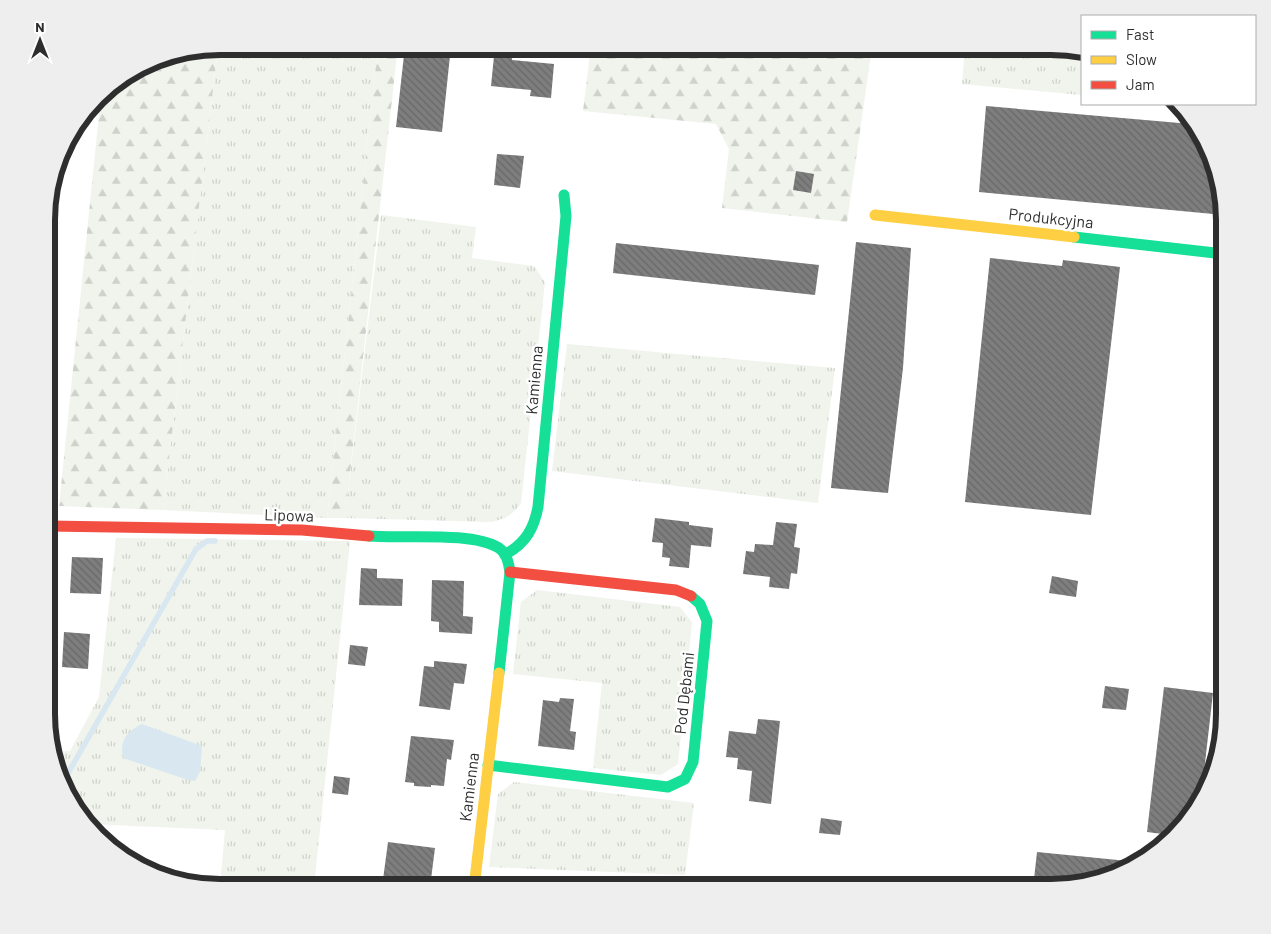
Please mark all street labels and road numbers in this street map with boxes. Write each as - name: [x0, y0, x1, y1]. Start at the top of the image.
- street label: Produkcyjna: [1008, 204, 1094, 231]
- street label: Kamienna: [521, 345, 546, 415]
- street label: Lipowa: [264, 504, 314, 525]
- street label: Pod Dębami: [670, 651, 697, 735]
- street label: Kamienna: [455, 751, 482, 822]

